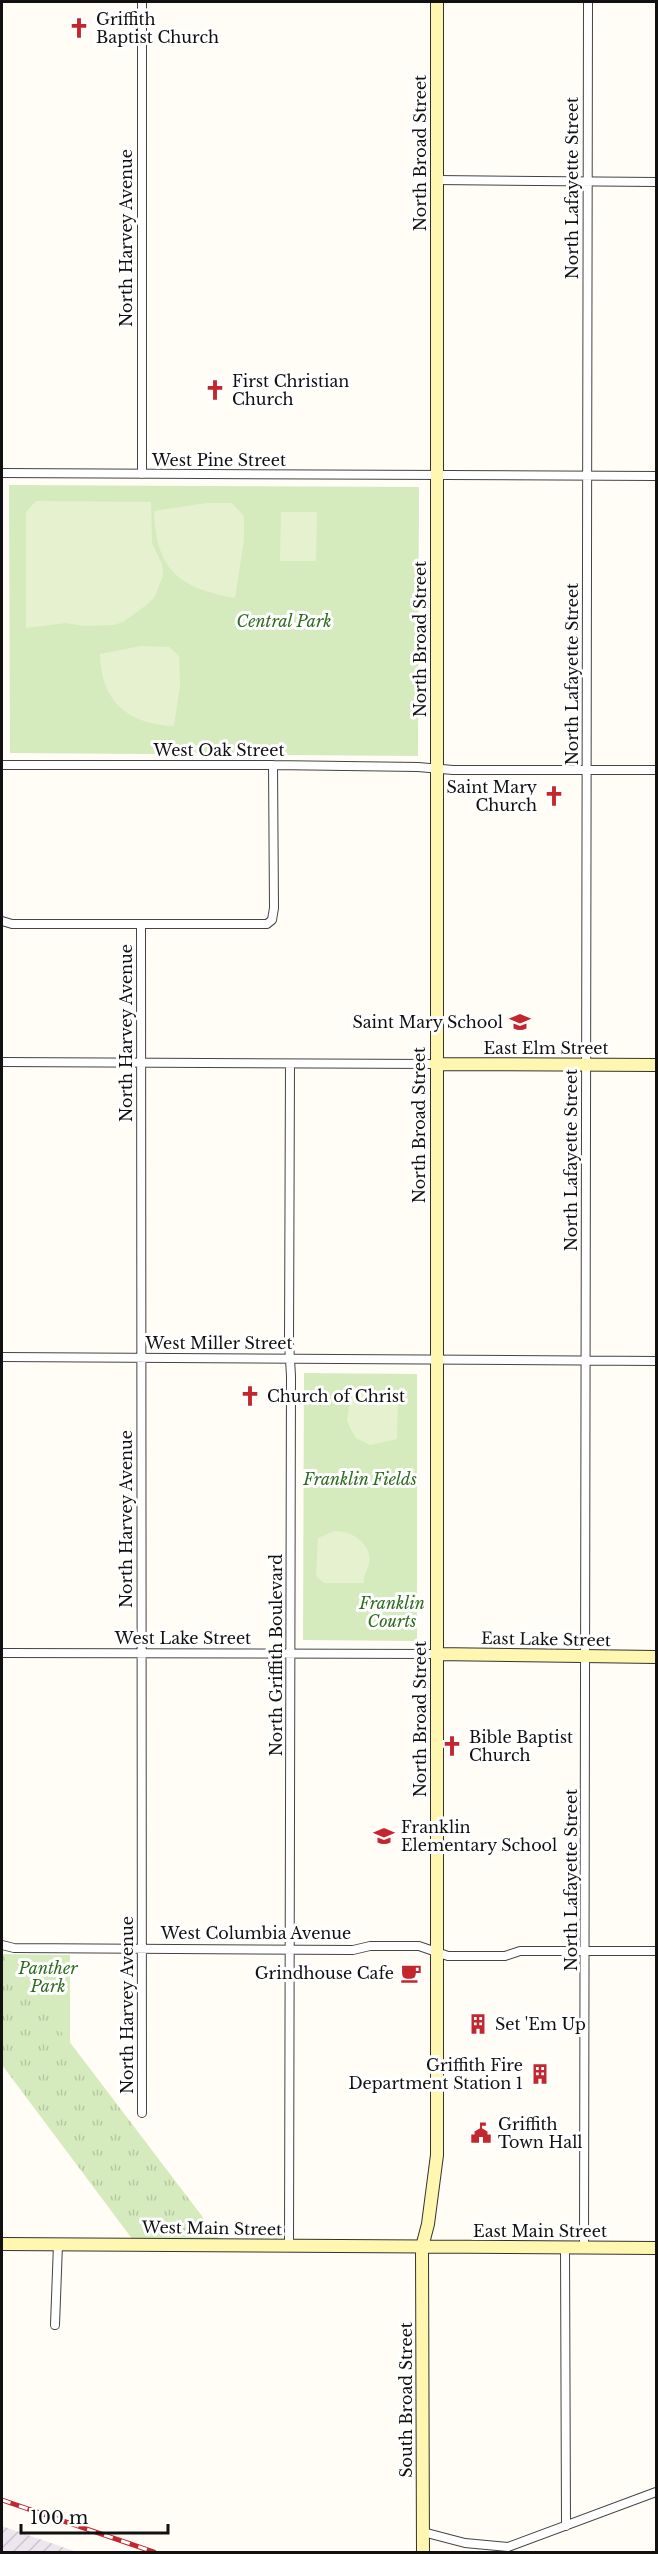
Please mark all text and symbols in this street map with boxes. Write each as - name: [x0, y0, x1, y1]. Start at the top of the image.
- place label: Griffith Baptist Church: [96, 9, 219, 47]
- church icon: Griffith Baptist Church: [67, 16, 91, 40]
- street label: North Broad Street: [410, 75, 430, 231]
- street label: North Lafayette Street: [562, 97, 582, 279]
- street label: North Harvey Avenue: [116, 149, 136, 327]
- place label: First Christian Church: [232, 371, 349, 409]
- church icon: First Christian Church: [203, 378, 227, 402]
- street label: West Pine Street: [151, 450, 286, 470]
- street label: North Broad Street: [410, 561, 430, 717]
- street label: North Lafayette Street: [562, 583, 582, 765]
- park label: Central Park: [237, 611, 331, 631]
- street label: West Oak Street: [153, 740, 284, 760]
- place label: Saint Mary Church: [447, 777, 538, 815]
- church icon: Saint Mary Church: [542, 784, 566, 808]
- street label: North Harvey Avenue: [116, 944, 136, 1122]
- school or university icon: Saint Mary School: [508, 1010, 532, 1034]
- place label: Saint Mary School: [352, 1012, 503, 1032]
- street label: East Elm Street: [483, 1038, 609, 1058]
- street label: North Broad Street: [409, 1047, 429, 1203]
- street label: North Lafayette Street: [561, 1069, 581, 1251]
- street label: West Miller Street: [144, 1333, 293, 1353]
- church icon: Church of Christ: [238, 1384, 262, 1408]
- place label: Church of Christ: [267, 1386, 405, 1406]
- street label: North Harvey Avenue: [116, 1430, 136, 1608]
- park label: Franklin Fields: [302, 1469, 417, 1489]
- street label: North Griffith Boulevard: [266, 1554, 286, 1756]
- park label: Franklin Courts: [358, 1593, 425, 1631]
- street label: West Lake Street: [114, 1628, 251, 1648]
- street label: East Lake Street: [481, 1628, 611, 1650]
- street label: North Broad Street: [410, 1641, 430, 1797]
- place label: Bible Baptist Church: [469, 1727, 573, 1765]
- church icon: Bible Baptist Church: [440, 1734, 464, 1758]
- street label: North Lafayette Street: [561, 1789, 581, 1971]
- place label: Franklin Elementary School: [401, 1817, 557, 1855]
- school or university icon: Franklin Elementary School: [372, 1824, 396, 1848]
- street label: North Harvey Avenue: [117, 1916, 137, 2094]
- street label: West Columbia Avenue: [160, 1923, 351, 1943]
- park label: Panther Park: [17, 1958, 78, 1996]
- cafe icon: Grindhouse Cafe: [399, 1961, 423, 1985]
- place label: Grindhouse Cafe: [255, 1963, 394, 1983]
- building icon: Set 'Em Up: [466, 2012, 490, 2036]
- place label: Set 'Em Up: [495, 2014, 586, 2034]
- place label: Griffith Fire Department Station 1: [348, 2055, 523, 2093]
- building icon: Griffith Fire Department Station 1: [528, 2062, 552, 2086]
- place label: Griffith Town Hall: [498, 2114, 583, 2152]
- public building icon: Griffith Town Hall: [469, 2121, 493, 2145]
- street label: West Main Street: [141, 2217, 282, 2239]
- street label: East Main Street: [473, 2221, 607, 2241]
- street label: South Broad Street: [396, 2322, 416, 2478]
- scale bar: [21, 2497, 168, 2535]
- text: 100 m: [30, 2507, 88, 2529]

